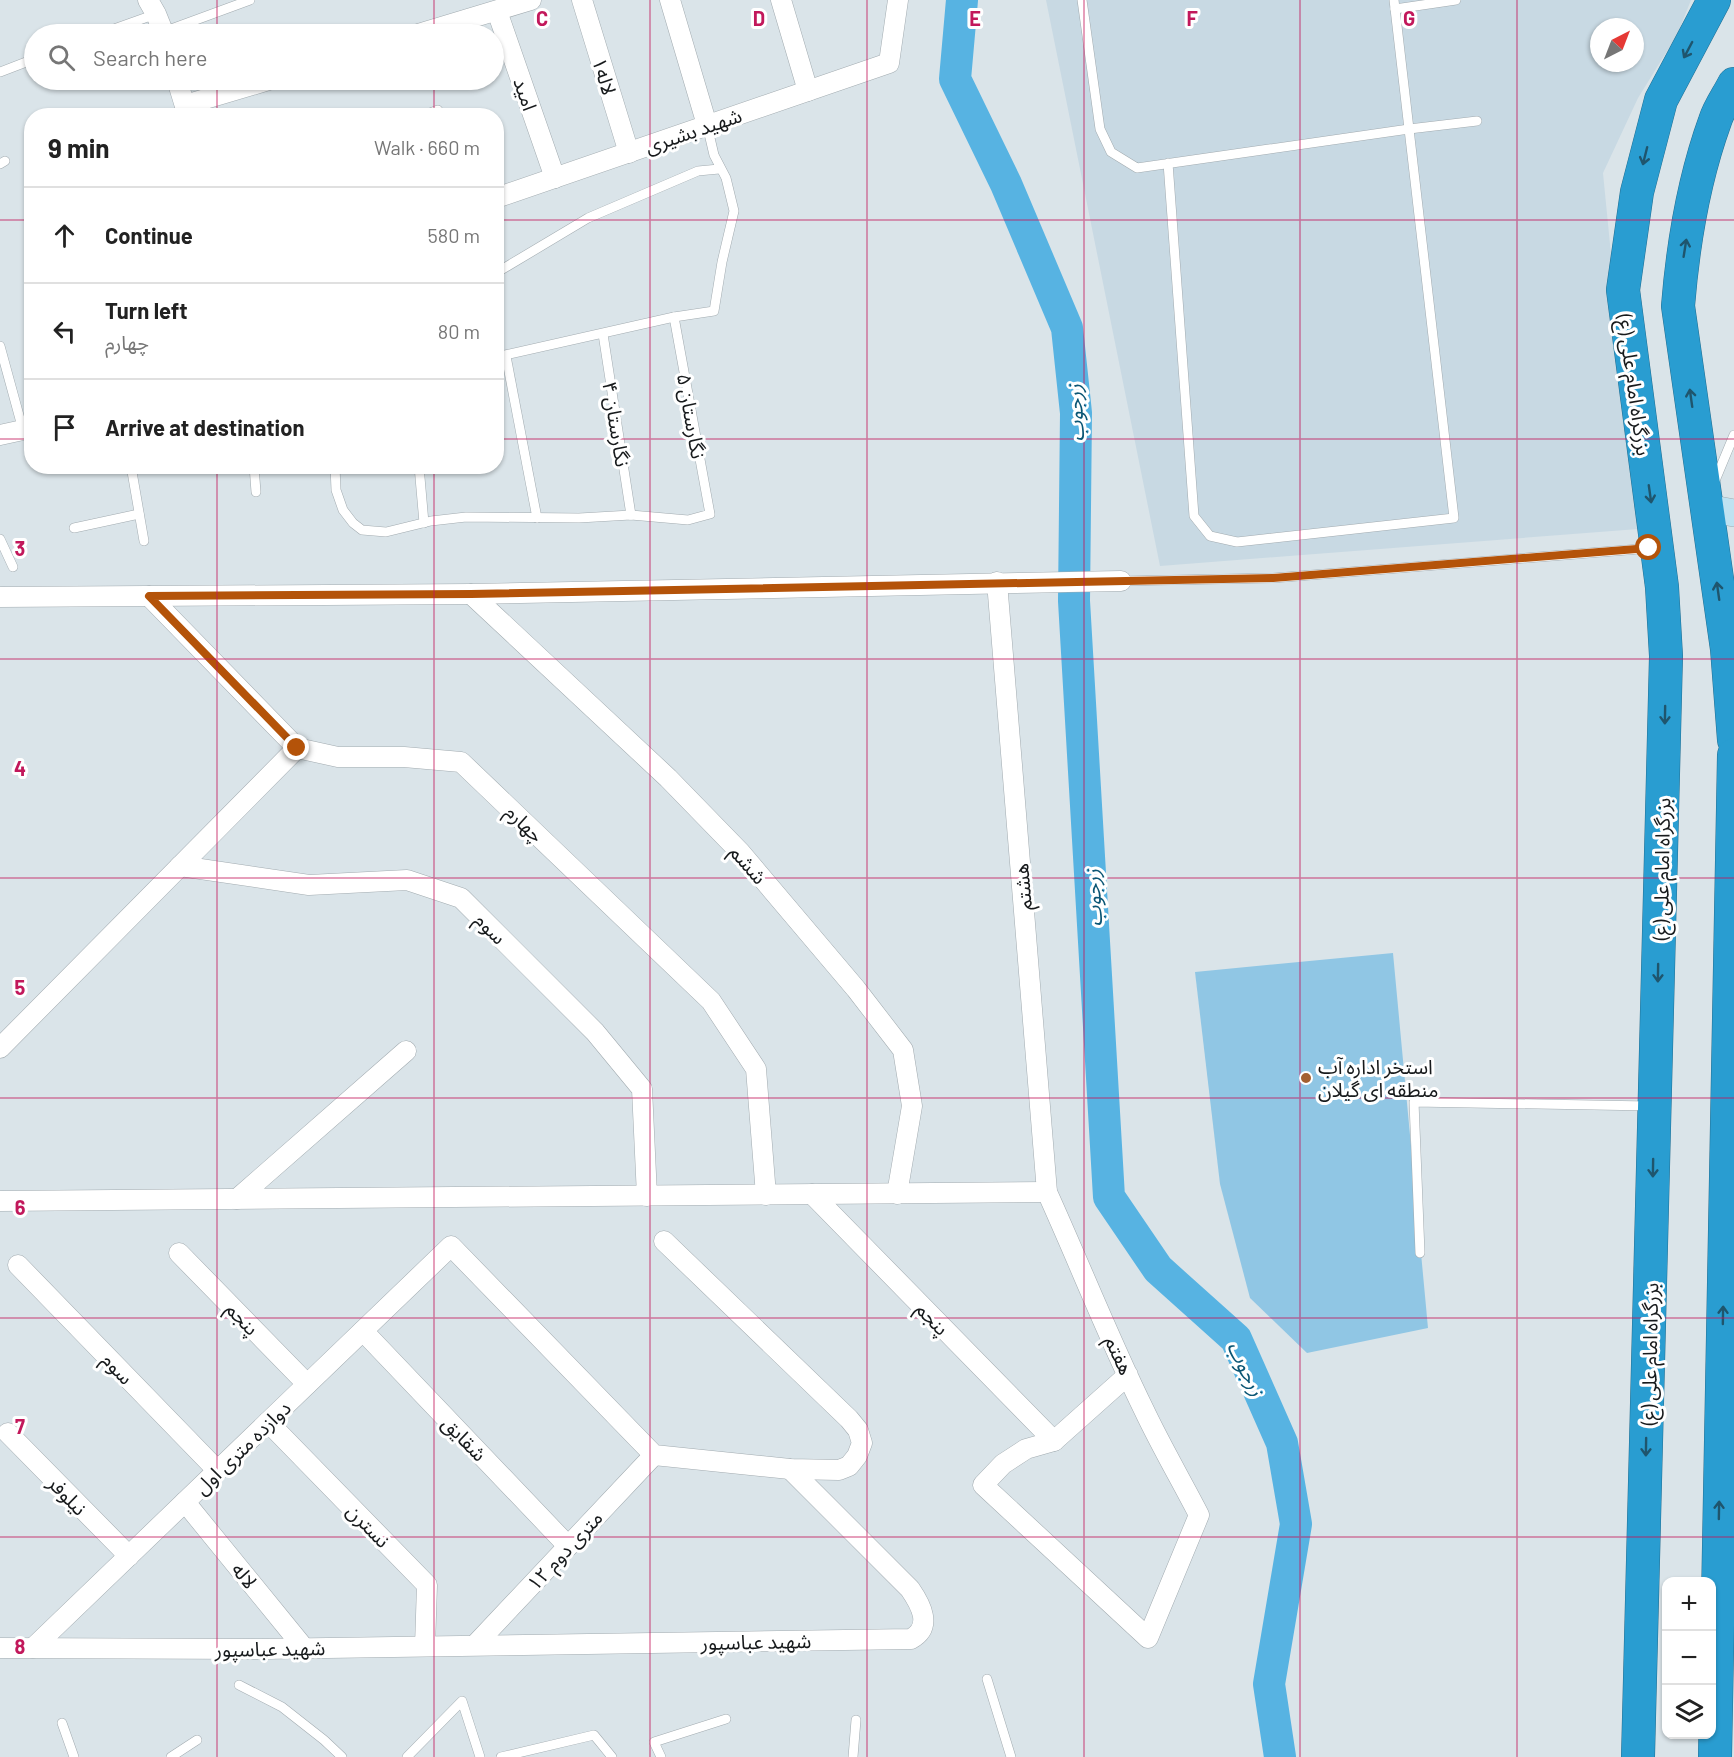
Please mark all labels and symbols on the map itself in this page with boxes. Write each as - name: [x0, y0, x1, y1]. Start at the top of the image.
- text: C: [536, 6, 548, 30]
- text: D: [753, 6, 765, 30]
- text: E: [969, 6, 981, 30]
- text: F: [1186, 6, 1198, 30]
- text: G: [1403, 6, 1415, 30]
- north arrow: [1590, 18, 1644, 72]
- one-way arrow: [1681, 41, 1693, 59]
- street label: لاله۱: [588, 54, 622, 98]
- street label: امید: [509, 74, 543, 114]
- street label: شهید بشیری: [641, 102, 745, 159]
- one-way arrow: [1639, 146, 1651, 165]
- one-way arrow: [1679, 238, 1690, 258]
- street label: بزرگراه امام علی (ع): [1609, 312, 1657, 458]
- street label: نگارستان ۵: [672, 371, 711, 461]
- street label: نگارستان ۴: [597, 380, 636, 469]
- water label: زرجوب: [1060, 383, 1089, 442]
- one-way arrow: [1686, 389, 1697, 409]
- one-way arrow: [1645, 483, 1656, 503]
- route start: [1635, 534, 1661, 560]
- text: 3: [15, 536, 25, 560]
- one-way arrow: [1713, 582, 1724, 602]
- one-way arrow: [1659, 704, 1671, 724]
- route end: [283, 734, 309, 760]
- text: 4: [14, 756, 26, 780]
- street label: بزرگراه امام علی (ع): [1648, 798, 1678, 942]
- street label: چهارم: [498, 799, 549, 850]
- street label: ششم: [723, 840, 772, 891]
- street label: هشتم: [1008, 862, 1040, 912]
- water label: زرجوب: [1078, 868, 1107, 927]
- street label: سوم: [467, 907, 512, 952]
- one-way arrow: [1653, 962, 1664, 982]
- text: 5: [15, 975, 26, 999]
- place label: استخر اداره آب منطقه ای گیلان: [1318, 1054, 1439, 1102]
- marker: استخر اداره آب منطقه ای گیلان: [1299, 1071, 1313, 1085]
- one-way arrow: [1648, 1157, 1659, 1177]
- text: 6: [15, 1195, 26, 1219]
- street label: بزرگراه امام علی (ع): [1636, 1283, 1666, 1427]
- street label: پنجم: [219, 1296, 264, 1342]
- street label: پنجم: [909, 1296, 954, 1342]
- one-way arrow: [1717, 1305, 1729, 1325]
- street label: هفتم: [1097, 1332, 1139, 1380]
- water label: زرجوب: [1222, 1337, 1271, 1400]
- street label: سوم: [94, 1347, 139, 1392]
- street label: دوازده متری اول: [189, 1395, 296, 1500]
- street label: شقایق: [436, 1410, 492, 1467]
- text: 7: [15, 1414, 25, 1438]
- one-way arrow: [1641, 1436, 1652, 1456]
- street label: نیلوفر: [42, 1470, 92, 1520]
- street label: نسترن: [342, 1498, 396, 1553]
- one-way arrow: [1714, 1500, 1725, 1520]
- street label: ۱۲ متری دوم: [521, 1505, 610, 1598]
- street label: لاله: [227, 1557, 263, 1593]
- street label: شهید عباسپور: [700, 1628, 812, 1656]
- text: 8: [15, 1634, 26, 1658]
- street label: شهید عباسپور: [214, 1635, 326, 1663]

